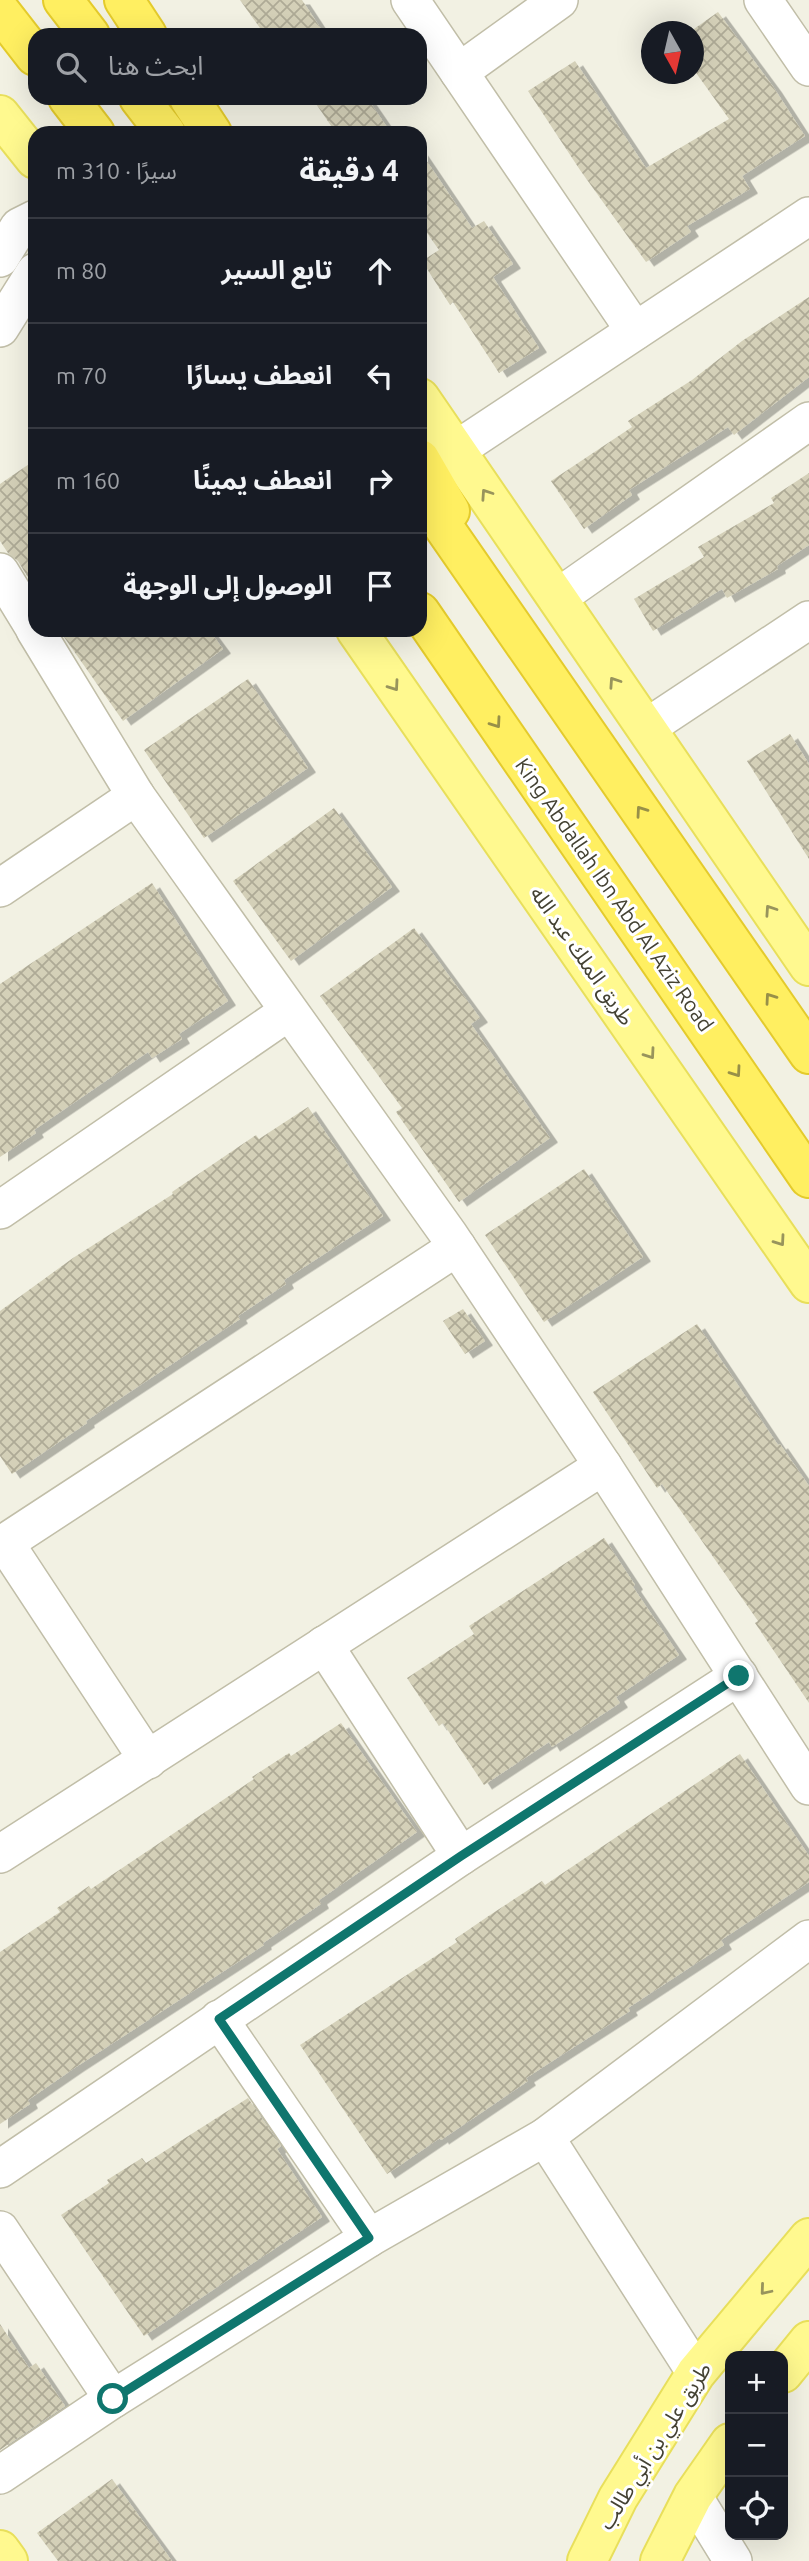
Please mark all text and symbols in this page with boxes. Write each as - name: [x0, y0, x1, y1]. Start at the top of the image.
- north arrow: [641, 21, 704, 84]
- search box: [28, 28, 427, 105]
- icon: search: [52, 48, 90, 86]
- text: ابحث هنا: [108, 51, 204, 80]
- text: 4 دقيقة: [299, 153, 399, 187]
- text: سيرًا · 310 m: [56, 158, 177, 183]
- icon: ahead: [361, 252, 399, 290]
- text: تابع السير: [222, 255, 332, 284]
- text: 80 m: [56, 258, 107, 283]
- icon: left: [361, 357, 399, 395]
- text: انعطف يسارًا: [186, 360, 332, 389]
- text: 70 m: [56, 363, 107, 388]
- icon: right: [361, 462, 399, 500]
- text: انعطف يمينًا: [193, 465, 332, 494]
- text: 160 m: [56, 468, 120, 493]
- one-way arrow: [482, 489, 494, 502]
- icon: arrive: [361, 567, 399, 605]
- text: الوصول إلى الوجهة: [123, 570, 332, 599]
- one-way arrow: [610, 676, 623, 689]
- one-way arrow: [386, 678, 398, 691]
- one-way arrow: [488, 715, 500, 728]
- street label: King Abdallah Ibn Abd Al Aziz Road: [511, 753, 719, 1036]
- one-way arrow: [637, 806, 649, 819]
- street label: طريق الملك عبد الله: [524, 881, 640, 1031]
- one-way arrow: [766, 905, 779, 918]
- one-way arrow: [766, 993, 778, 1006]
- one-way arrow: [642, 1046, 654, 1059]
- one-way arrow: [728, 1064, 741, 1077]
- one-way arrow: [772, 1233, 784, 1246]
- route end: [723, 1660, 754, 1691]
- one-way arrow: [761, 2282, 773, 2295]
- map controls: [725, 2351, 788, 2540]
- button: +: [725, 2351, 788, 2414]
- street label: طريق علي بن أبي طالب: [593, 2357, 719, 2536]
- route start: [97, 2383, 128, 2414]
- button: −: [725, 2414, 788, 2477]
- button: locate: [725, 2477, 788, 2540]

